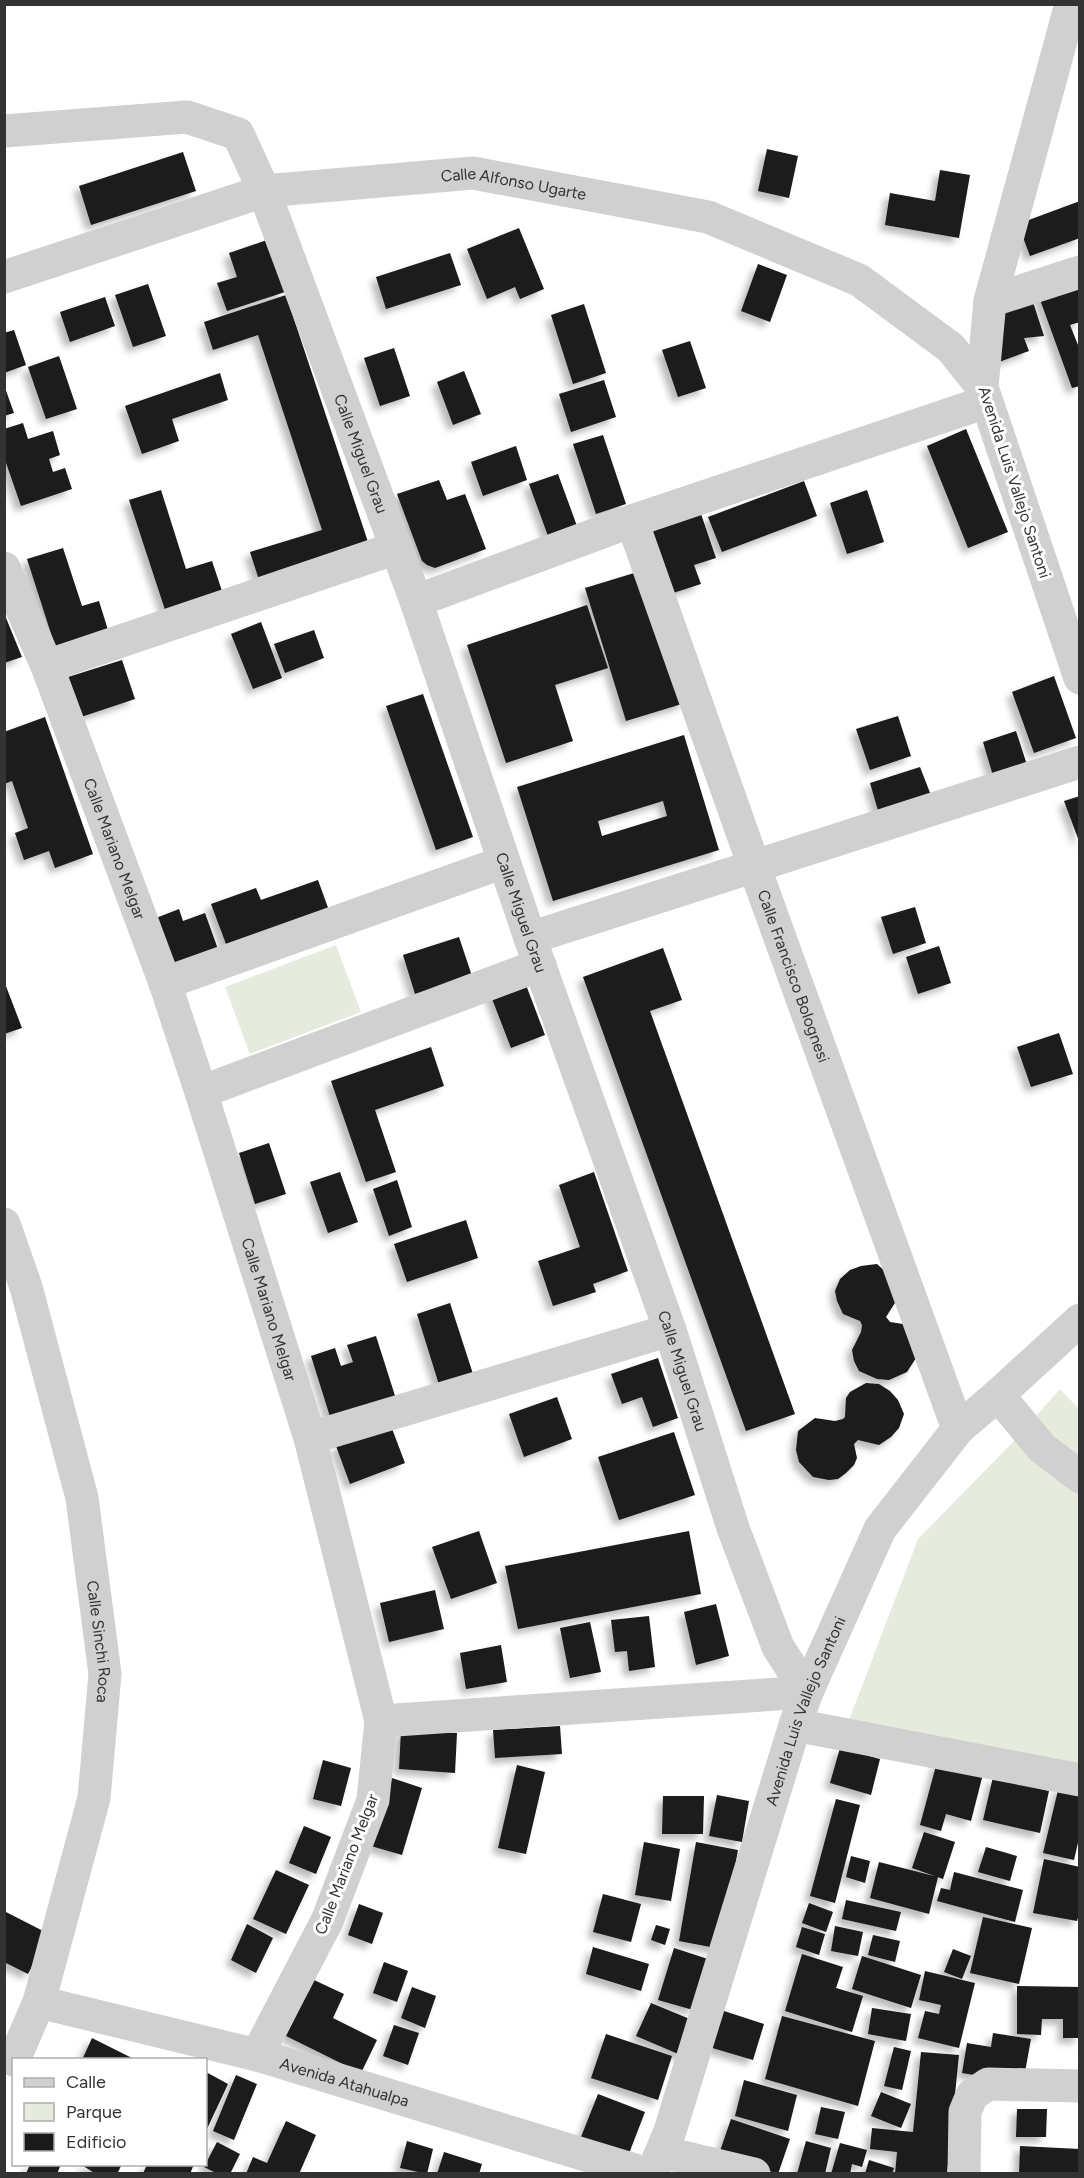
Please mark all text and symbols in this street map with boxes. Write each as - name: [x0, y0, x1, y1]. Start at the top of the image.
- street label: Calle Alfonso Ugarte: [440, 164, 588, 204]
- street label: Avenida Luis Vallejo Santoni: [974, 384, 1055, 581]
- street label: Calle Miguel Grau: [330, 391, 392, 516]
- street label: Calle Mariano Melgar: [80, 776, 150, 923]
- street label: Calle Miguel Grau: [492, 850, 551, 975]
- street label: Calle Francisco Bolognesi: [753, 887, 833, 1065]
- street label: Calle Mariano Melgar: [237, 1235, 301, 1384]
- street label: Calle Miguel Grau: [654, 1308, 711, 1434]
- street label: Calle Sinchi Roca: [83, 1579, 114, 1704]
- street label: Avenida Luis Vallejo Santoni: [762, 1614, 850, 1808]
- street label: Calle Mariano Melgar: [311, 1791, 382, 1937]
- street label: Avenida Atahualpa: [278, 2054, 411, 2111]
- legend: [12, 2058, 207, 2166]
- text: Calle: [66, 2071, 106, 2093]
- text: Parque: [66, 2101, 122, 2123]
- text: Edificio: [66, 2131, 127, 2153]

